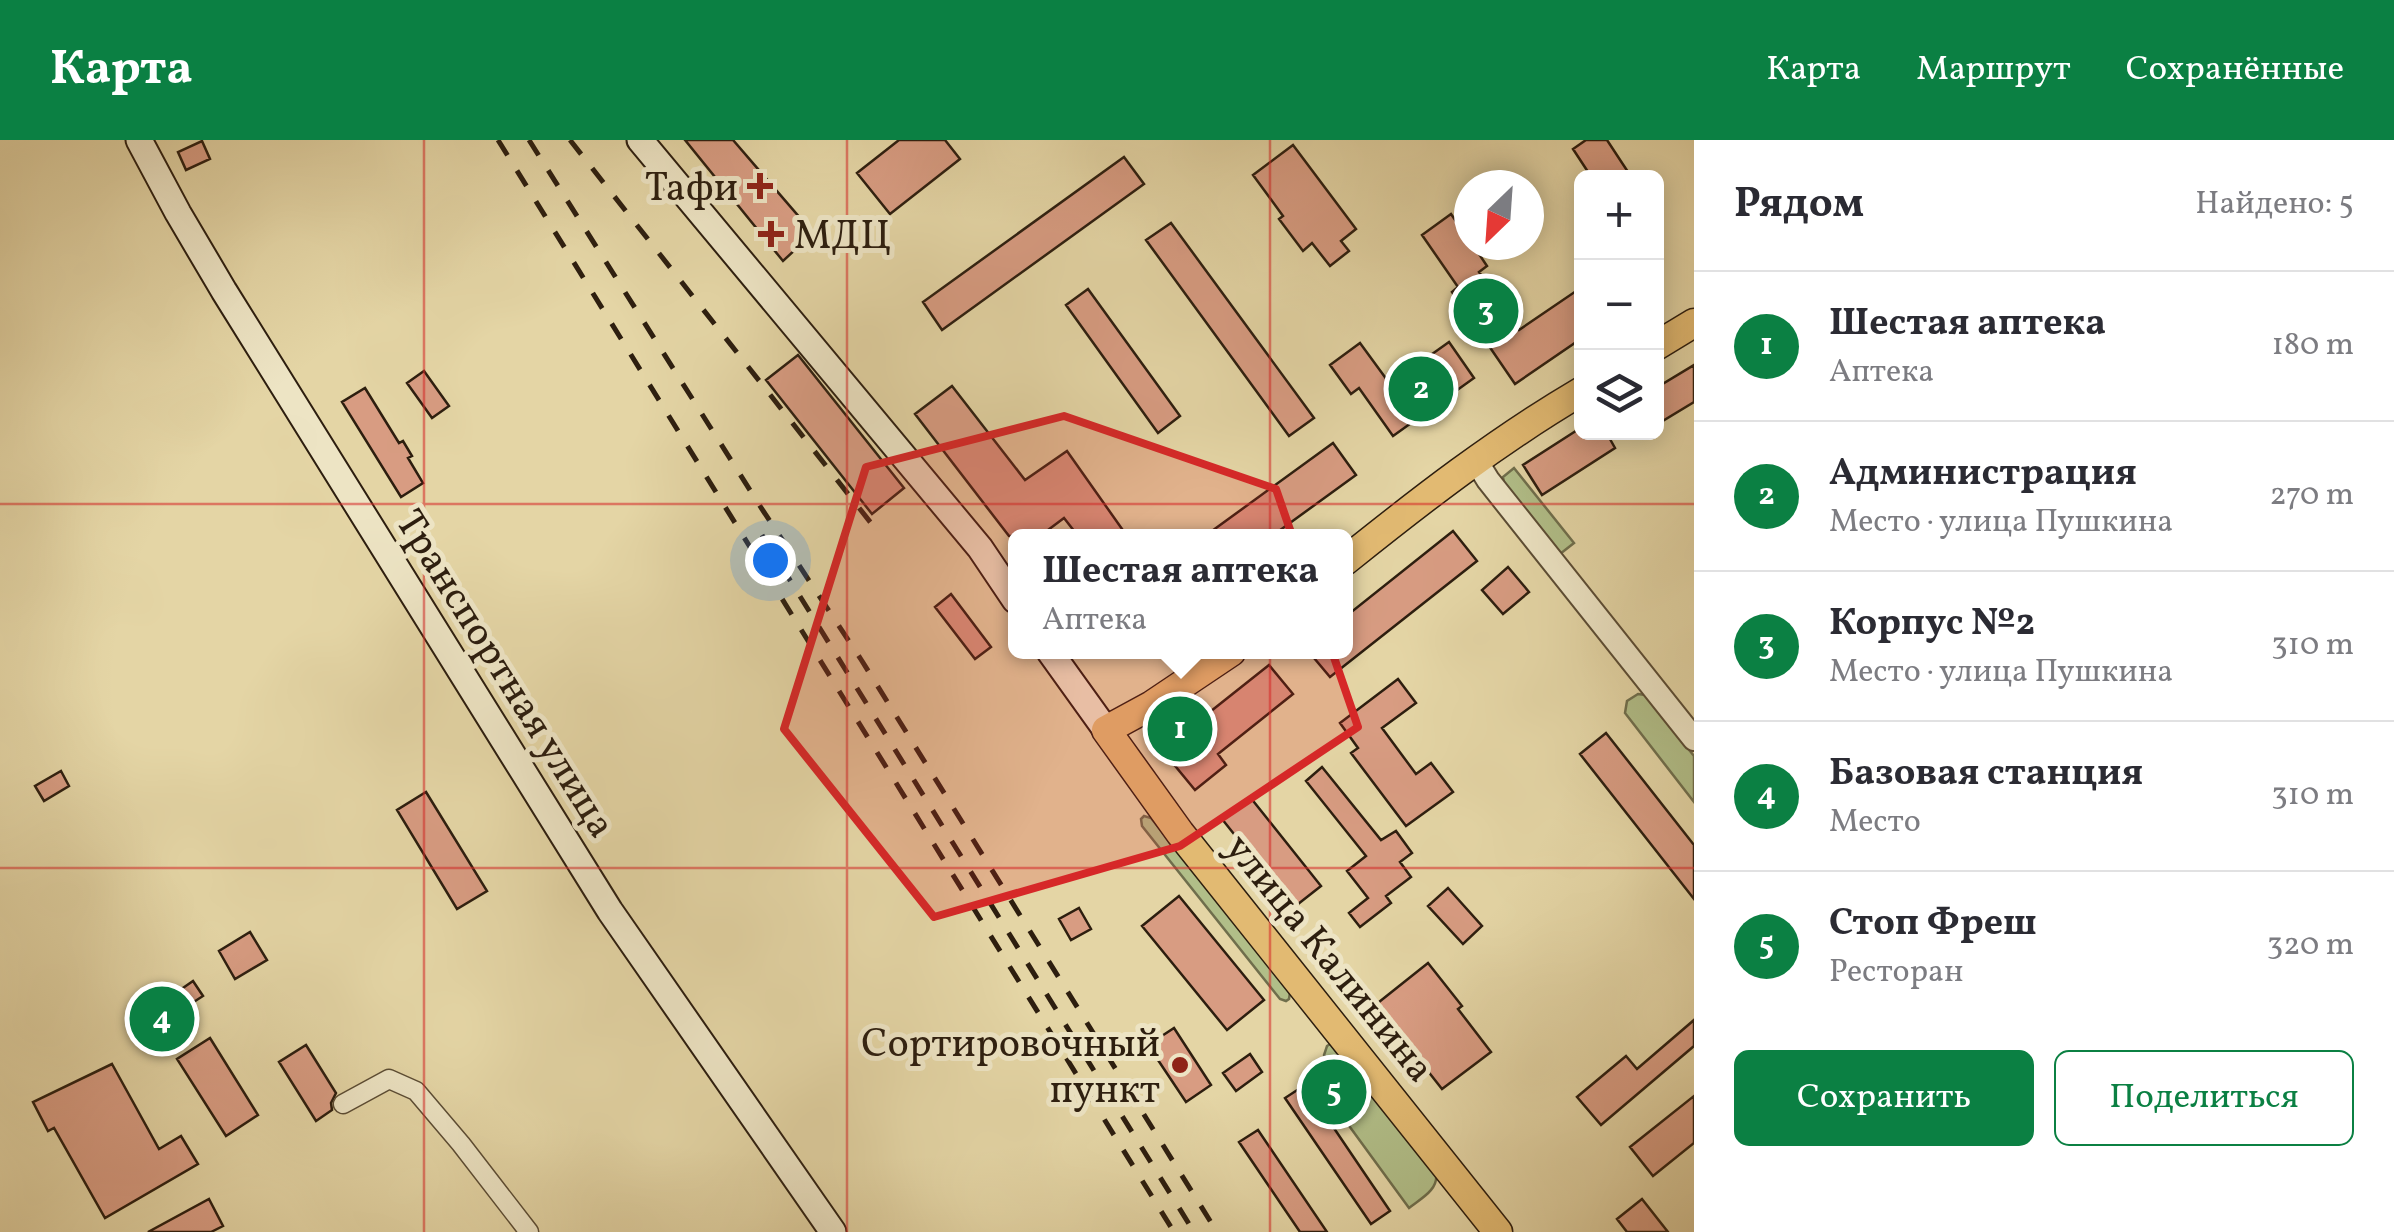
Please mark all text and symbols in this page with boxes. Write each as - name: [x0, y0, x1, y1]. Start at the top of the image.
- text: Карта: [50, 37, 193, 104]
- text: Карта: [1766, 46, 1861, 94]
- text: Маршрут: [1916, 46, 2071, 94]
- text: Сохранённые: [2126, 46, 2344, 94]
- place label: Тафи: [645, 162, 738, 218]
- north arrow: [1454, 170, 1544, 260]
- map controls: [1574, 170, 1664, 440]
- button: +: [1574, 170, 1664, 260]
- marker: Тафи: [747, 173, 773, 199]
- text: Рядом: [1734, 176, 1864, 235]
- text: Найдено: 5: [2195, 183, 2354, 227]
- place label: МДЦ: [794, 210, 892, 266]
- marker: МДЦ: [758, 221, 784, 247]
- button: −: [1574, 260, 1664, 350]
- pin: 3: [1454, 274, 1518, 348]
- text: Шестая аптека: [1829, 298, 2106, 351]
- text: 1: [1760, 324, 1773, 368]
- text: 180 m: [2271, 324, 2354, 368]
- button: layers: [1574, 350, 1664, 440]
- text: Аптека: [1829, 351, 1934, 395]
- pin: 2: [1388, 352, 1454, 426]
- text: Администрация: [1829, 448, 2137, 501]
- text: 2: [1758, 474, 1775, 518]
- text: 270 m: [2269, 474, 2354, 518]
- street label: Транспортная улица: [380, 500, 627, 850]
- text: Место · улица Пушкина: [1829, 501, 2173, 545]
- popup: [1008, 529, 1353, 659]
- your location: [745, 535, 796, 586]
- text: Шестая аптека: [1042, 546, 1319, 599]
- text: Корпус №2: [1829, 598, 2035, 651]
- text: Аптека: [1042, 599, 1147, 643]
- text: 3: [1758, 624, 1775, 668]
- text: 310 m: [2271, 624, 2354, 668]
- text: Место · улица Пушкина: [1829, 651, 2173, 695]
- pin: 1: [1148, 692, 1212, 766]
- text: Базовая станция: [1829, 748, 2143, 801]
- text: 4: [1757, 774, 1776, 818]
- text: 310 m: [2271, 774, 2354, 818]
- text: Место: [1829, 801, 1921, 845]
- street label: улица Калинина: [1210, 823, 1446, 1096]
- text: Стоп Фреш: [1829, 898, 2037, 951]
- text: 5: [1759, 924, 1774, 968]
- text: 320 m: [2267, 924, 2354, 968]
- text: Ресторан: [1829, 951, 1963, 995]
- pin: 4: [130, 982, 194, 1056]
- place label: Сортировочный пункт: [861, 1018, 1160, 1120]
- button: Сохранить: [1734, 1050, 2034, 1146]
- button: Поделиться: [2054, 1050, 2354, 1146]
- marker: Сортировочный пункт: [1169, 1054, 1191, 1076]
- pin: 5: [1302, 1054, 1366, 1130]

